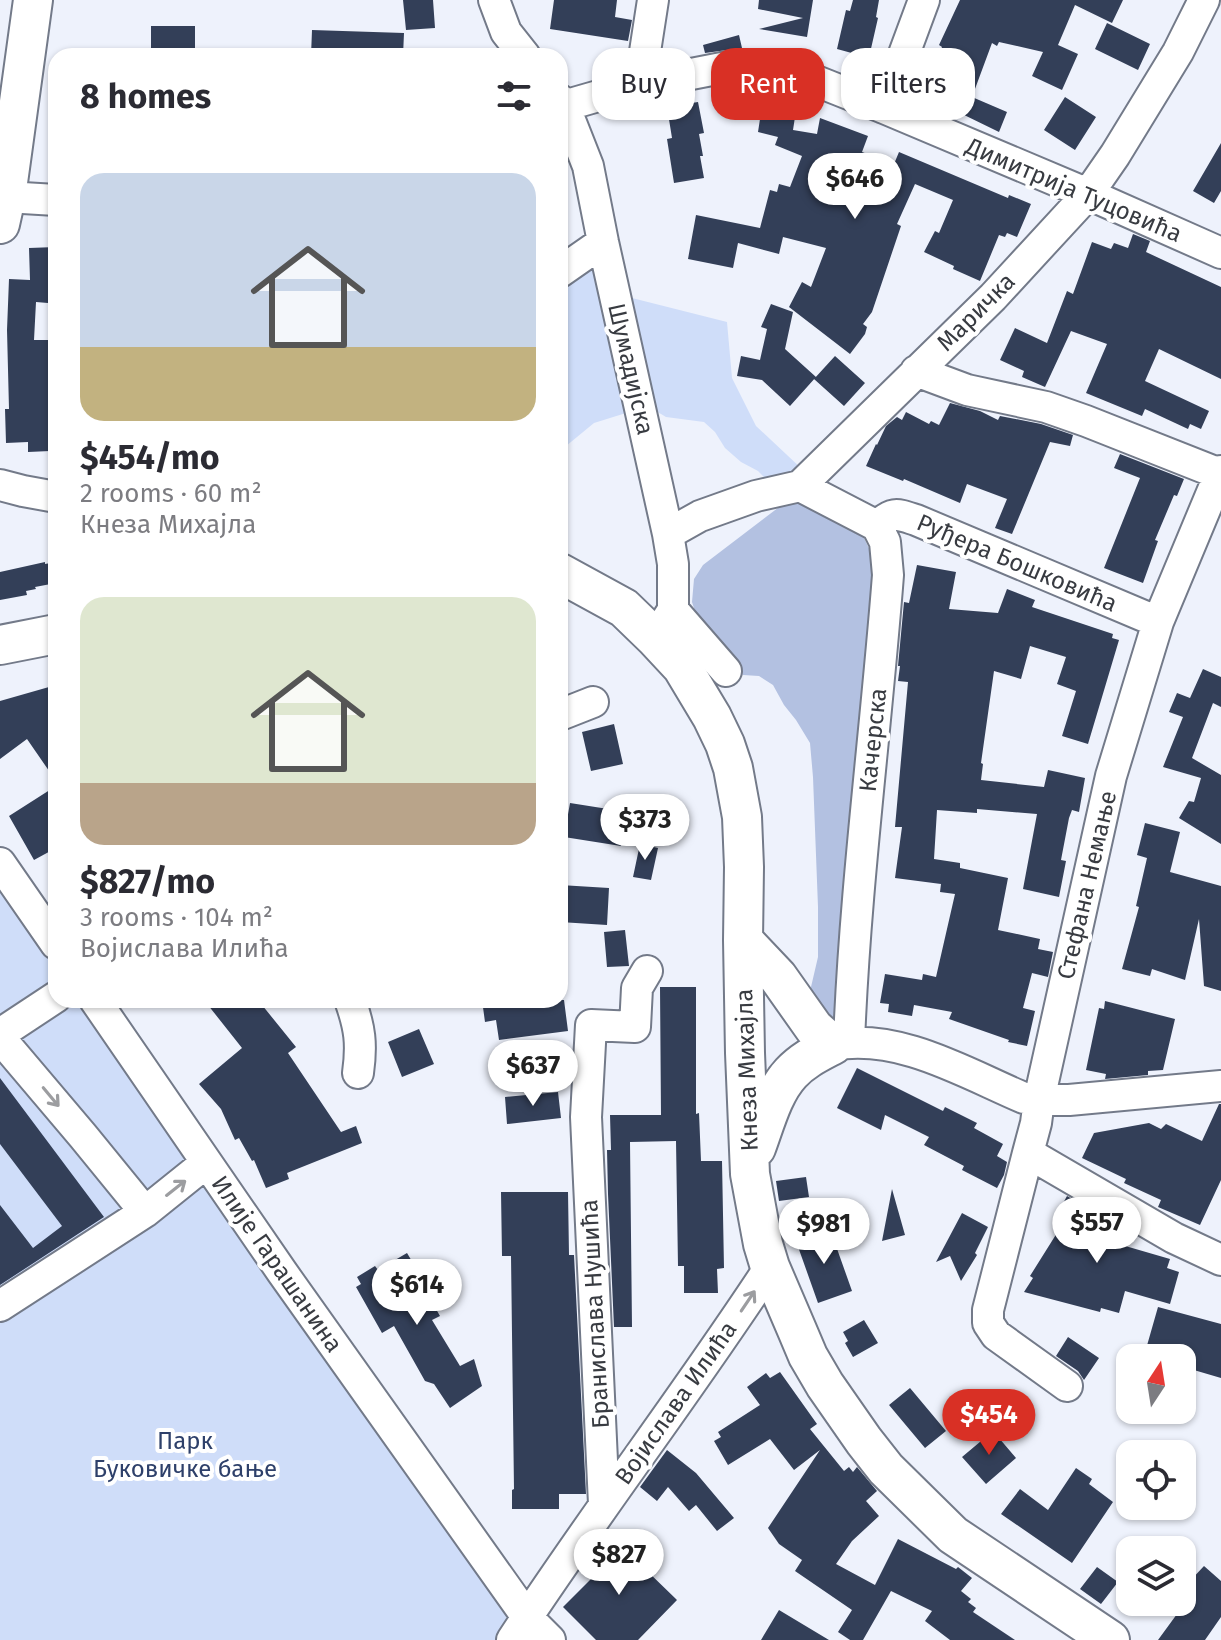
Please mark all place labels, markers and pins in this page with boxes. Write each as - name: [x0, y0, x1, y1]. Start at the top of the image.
- pin: $646: [808, 153, 902, 221]
- pin: $373: [598, 794, 692, 862]
- pin: $637: [486, 1040, 580, 1108]
- pin: $557: [1050, 1197, 1144, 1265]
- pin: $981: [777, 1198, 871, 1266]
- pin: $614: [370, 1259, 464, 1327]
- pin: $454: [942, 1389, 1036, 1457]
- pin: $827: [572, 1529, 666, 1597]

